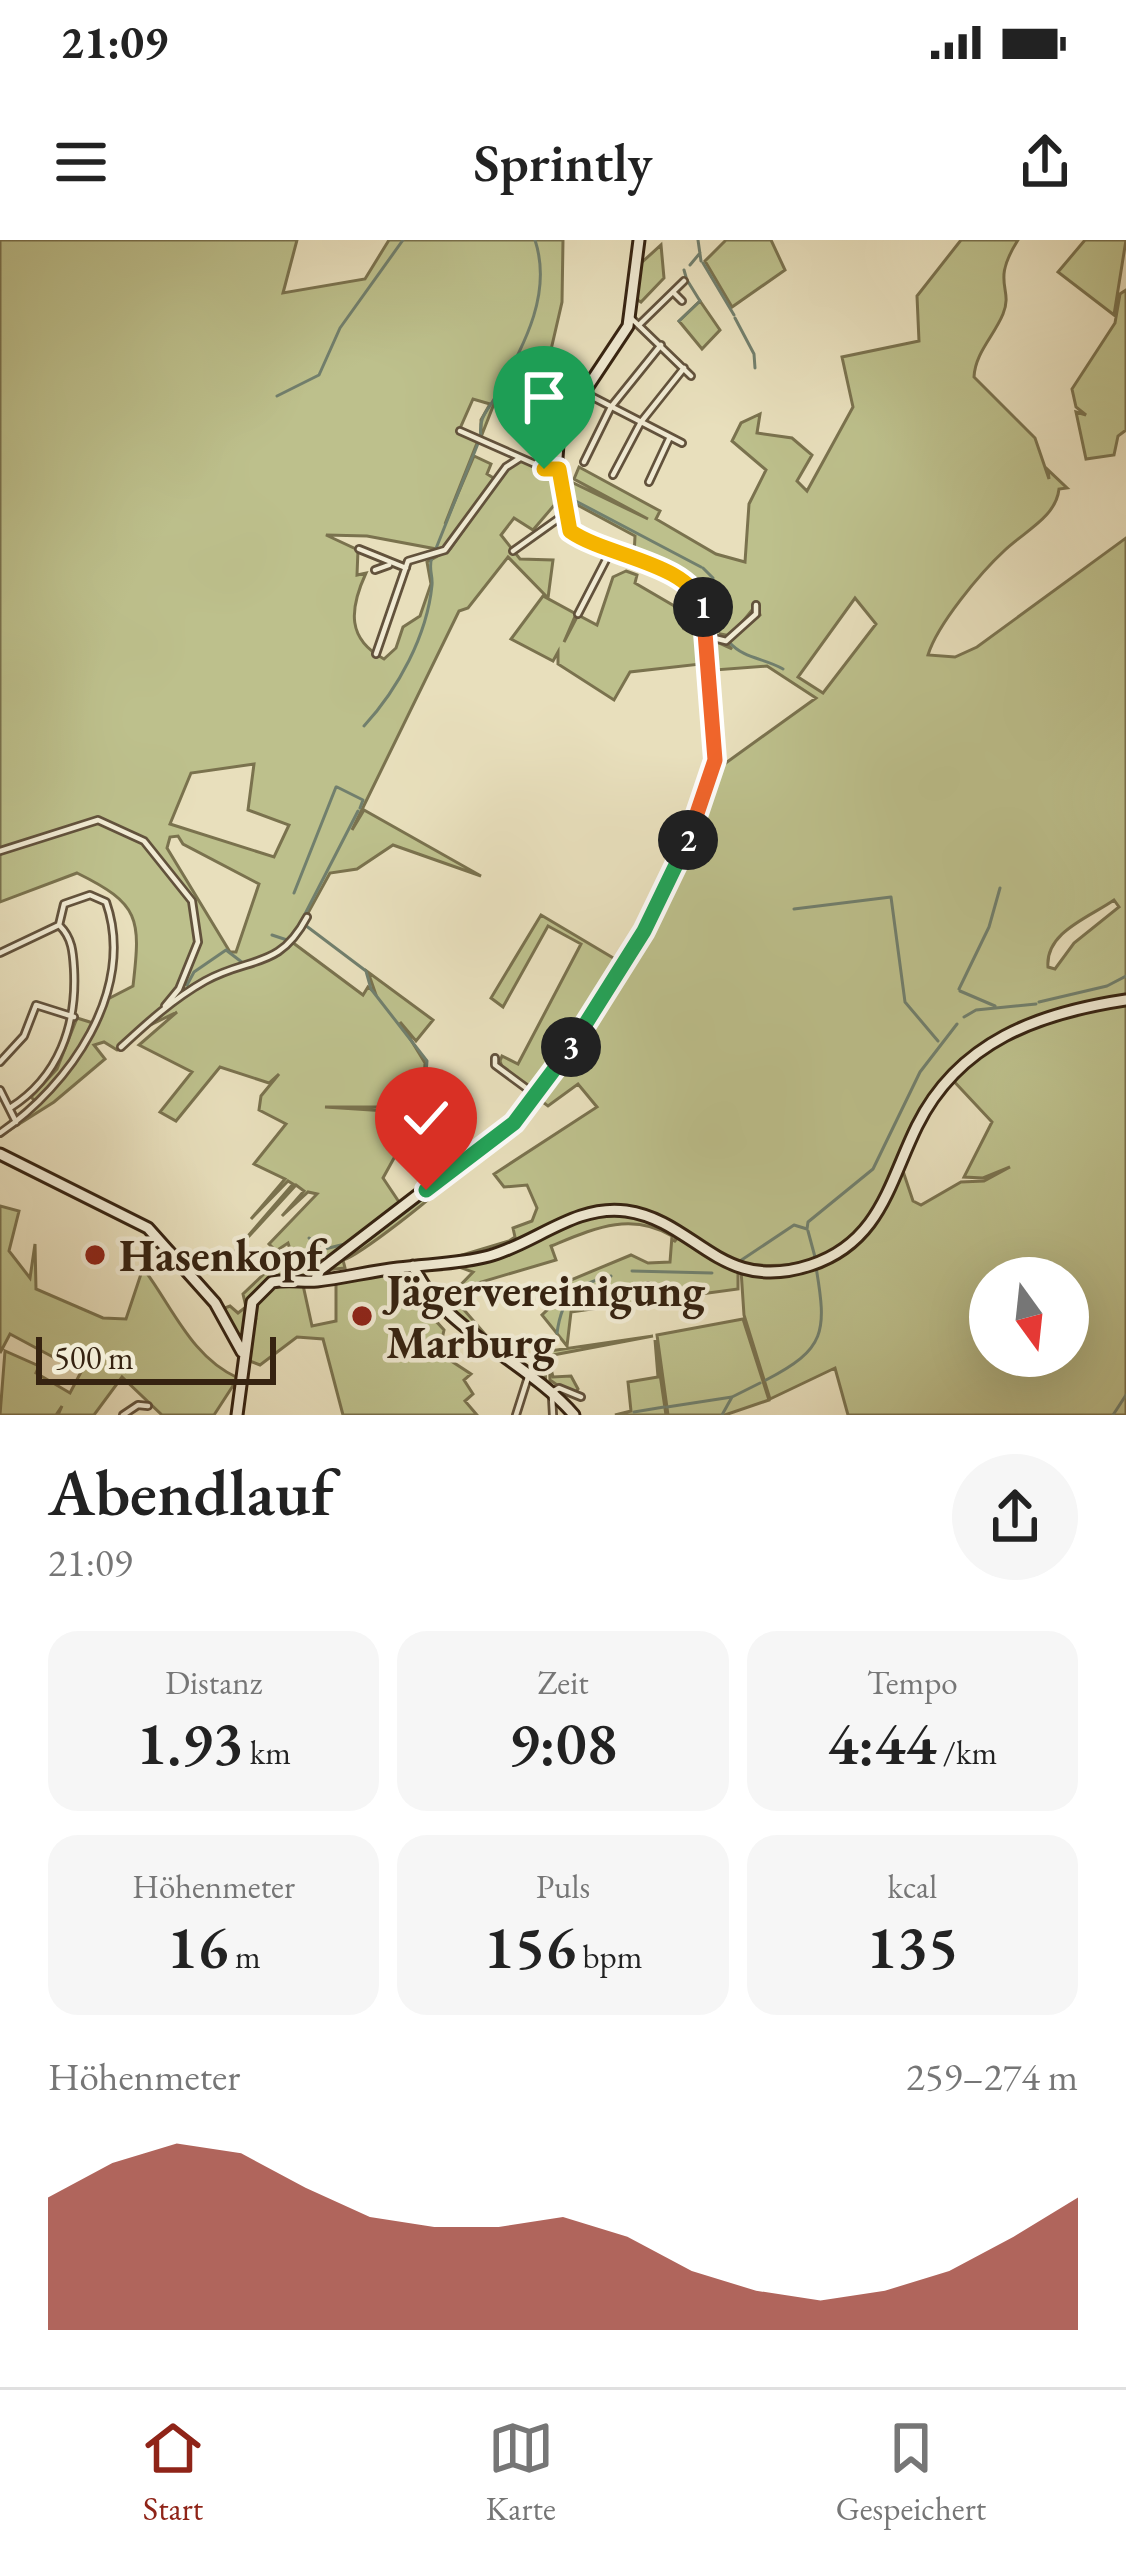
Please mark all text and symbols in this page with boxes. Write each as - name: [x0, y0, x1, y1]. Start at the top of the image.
- text: 21:09: [60, 13, 168, 71]
- text: Sprintly: [473, 127, 653, 197]
- icon: menu: [48, 129, 114, 195]
- icon: share: [1012, 129, 1078, 195]
- pin: [493, 346, 595, 469]
- icon: arrive: [511, 364, 577, 430]
- pin: 1: [673, 577, 733, 637]
- text: 1: [694, 585, 712, 628]
- pin: 2: [658, 810, 718, 870]
- text: 2: [679, 818, 697, 861]
- pin: 3: [541, 1017, 601, 1077]
- text: 3: [562, 1025, 580, 1068]
- pin: [375, 1067, 477, 1190]
- icon: check: [393, 1085, 459, 1151]
- place label: Hasenkopf: [119, 1226, 328, 1284]
- marker: Hasenkopf: [82, 1242, 108, 1268]
- north arrow: [969, 1257, 1089, 1377]
- map controls: [969, 1257, 1089, 1377]
- place label: Jägervereinigung Marburg: [382, 1261, 706, 1372]
- marker: Jägervereinigung Marburg: [349, 1303, 375, 1329]
- scale bar: [36, 1331, 276, 1384]
- text: 500 m: [54, 1336, 134, 1379]
- text: Abendlauf: [48, 1449, 334, 1535]
- button: share: [952, 1454, 1078, 1580]
- text: 21:09: [48, 1537, 133, 1588]
- text: Distanz: [165, 1661, 262, 1704]
- text: Zeit: [537, 1661, 589, 1704]
- text: Tempo: [867, 1661, 958, 1704]
- text: 1.93: [136, 1704, 243, 1782]
- text: 9:08: [509, 1704, 617, 1782]
- text: 4:44: [828, 1704, 936, 1782]
- text: km: [243, 1731, 291, 1774]
- text: /km: [936, 1731, 997, 1774]
- text: Höhenmeter: [132, 1865, 295, 1908]
- text: Puls: [536, 1865, 590, 1908]
- text: kcal: [888, 1865, 937, 1908]
- text: 16: [167, 1908, 228, 1986]
- text: 156: [484, 1908, 576, 1986]
- text: 135: [866, 1908, 959, 1986]
- text: m: [228, 1935, 261, 1978]
- text: bpm: [576, 1935, 642, 1978]
- text: Höhenmeter: [48, 2051, 240, 2102]
- text: 259–274 m: [906, 2051, 1078, 2102]
- tab: Start: [140, 2415, 206, 2530]
- tab: Karte: [486, 2415, 556, 2530]
- tab: Gespeichert: [836, 2415, 986, 2530]

